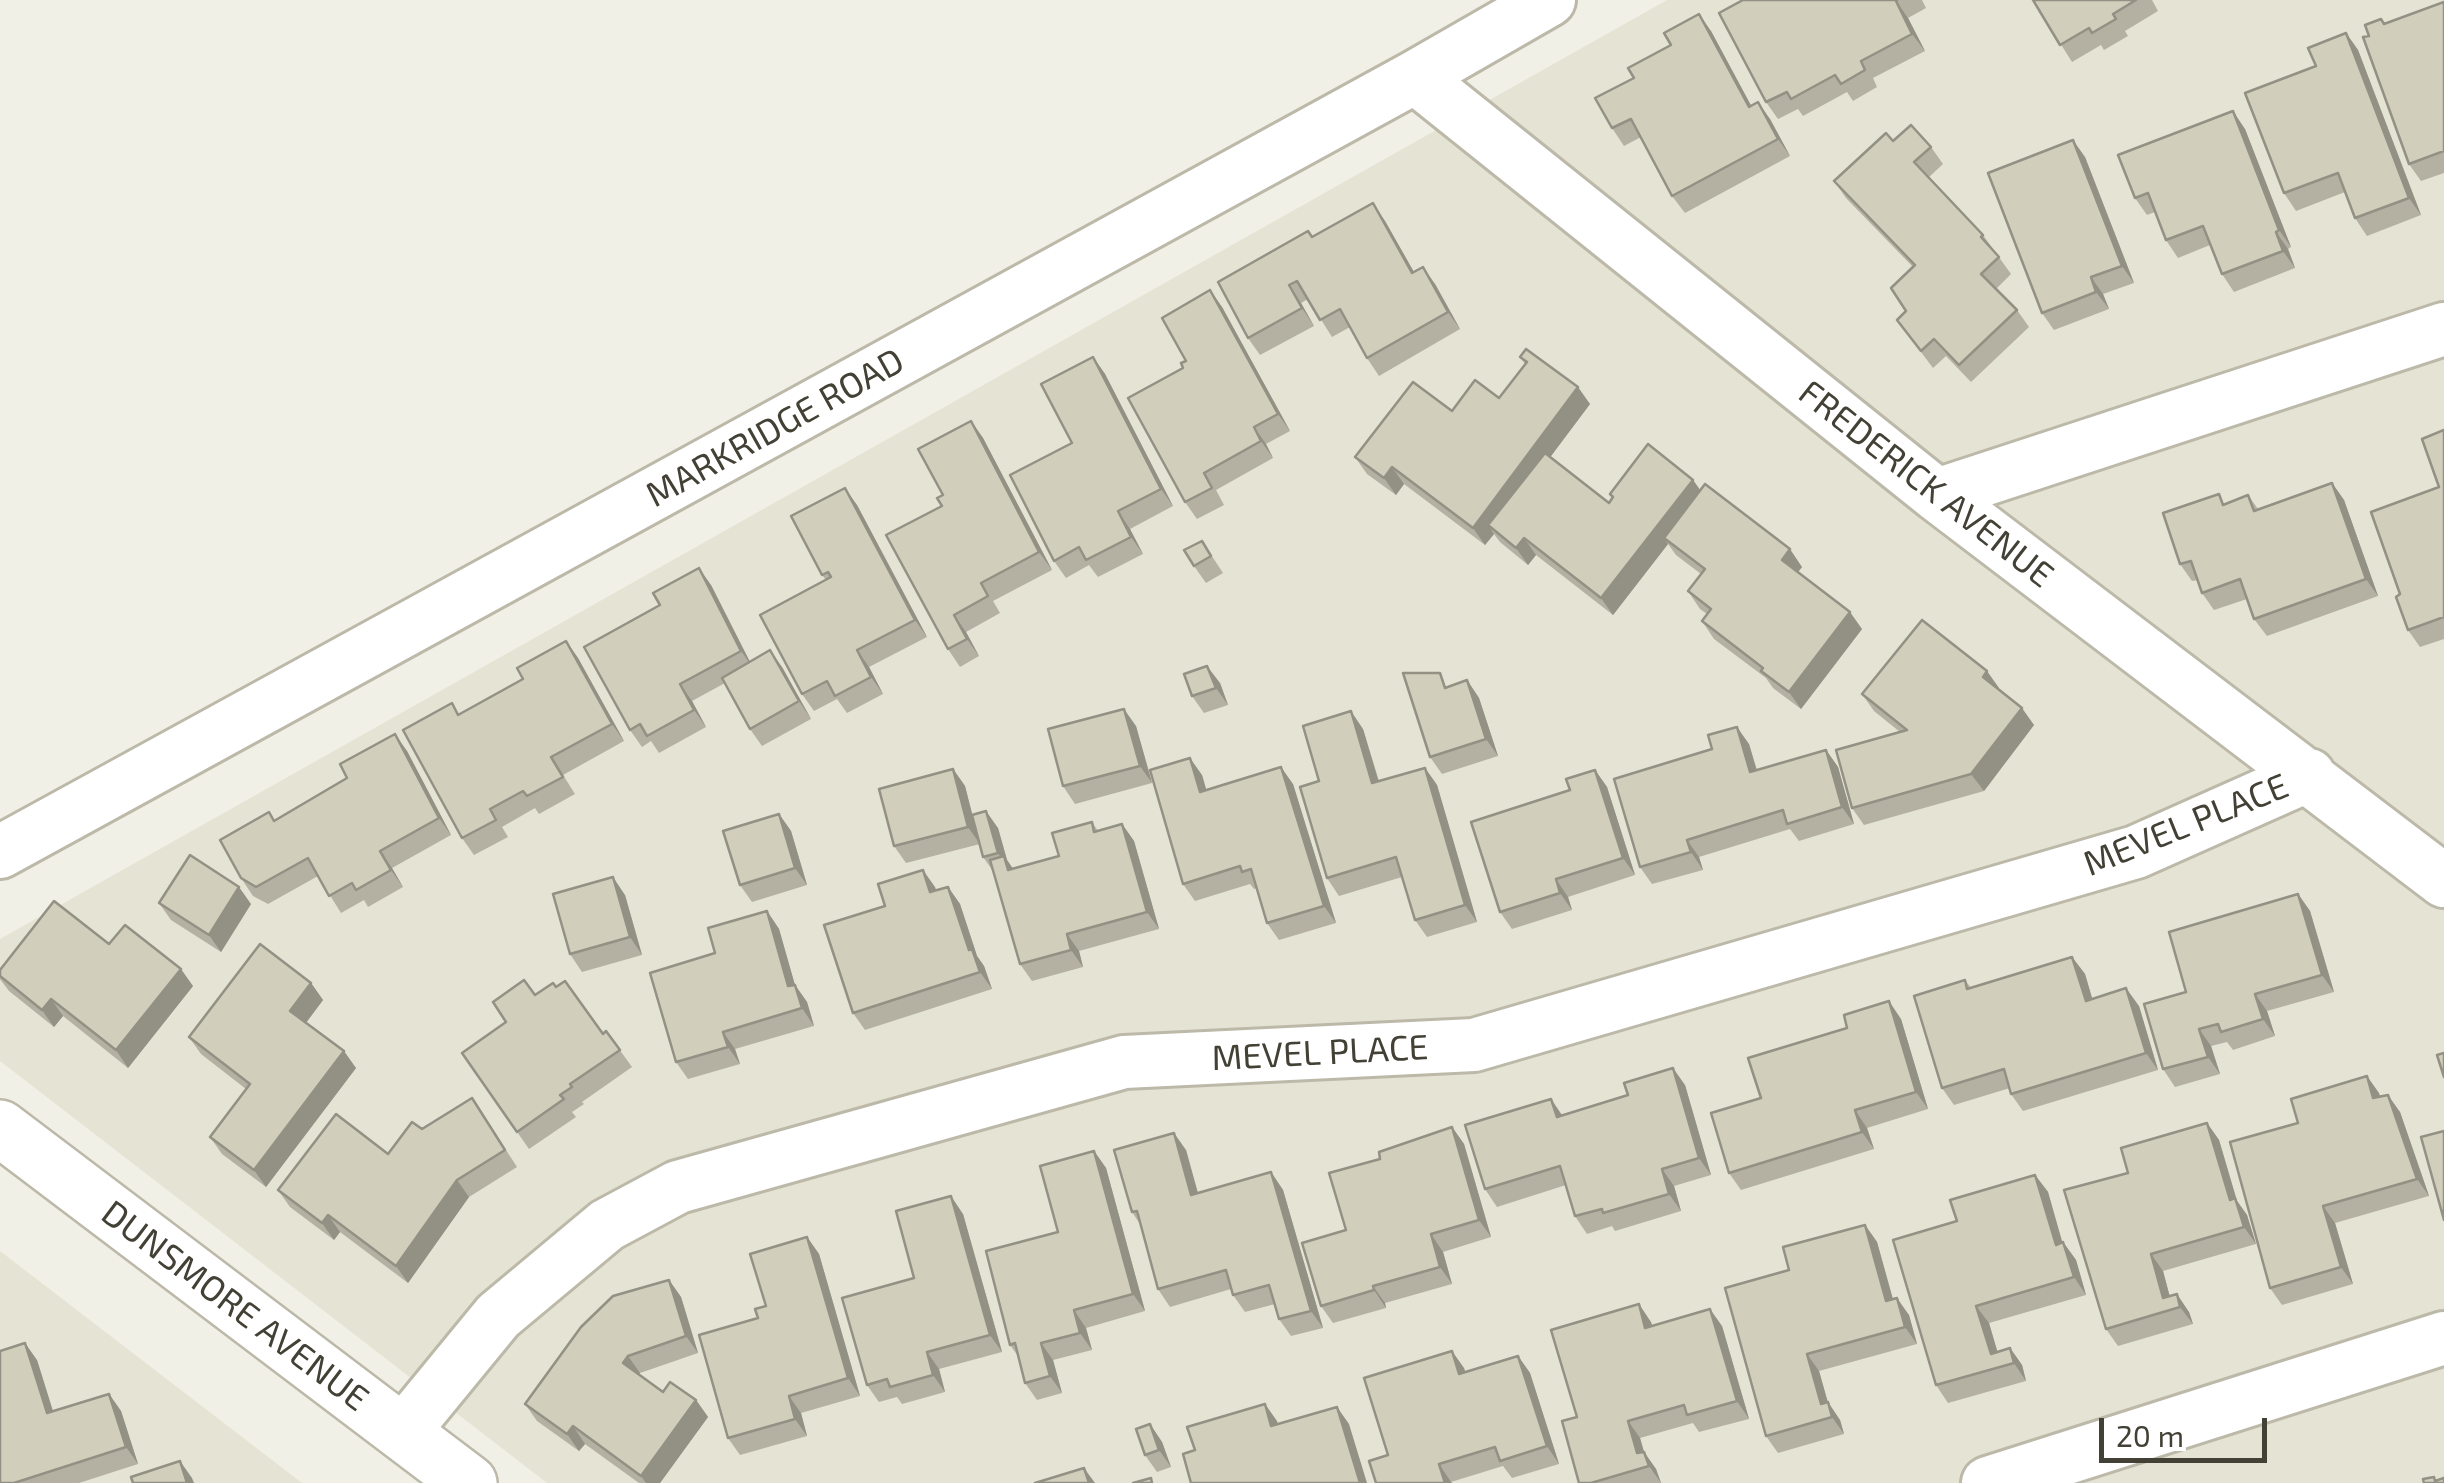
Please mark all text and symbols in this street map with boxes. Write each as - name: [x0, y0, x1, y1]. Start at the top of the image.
- street label: MARKRIDGE ROAD: [639, 340, 911, 516]
- street label: FREDERICK AVENUE: [1790, 372, 2062, 596]
- street label: MEVEL PLACE: [2078, 765, 2294, 885]
- street label: MEVEL PLACE: [1211, 1026, 1429, 1080]
- street label: DUNSMORE AVENUE: [93, 1192, 377, 1420]
- scale bar: [2104, 1398, 2272, 1460]
- text: 20 m: [2116, 1417, 2184, 1453]

